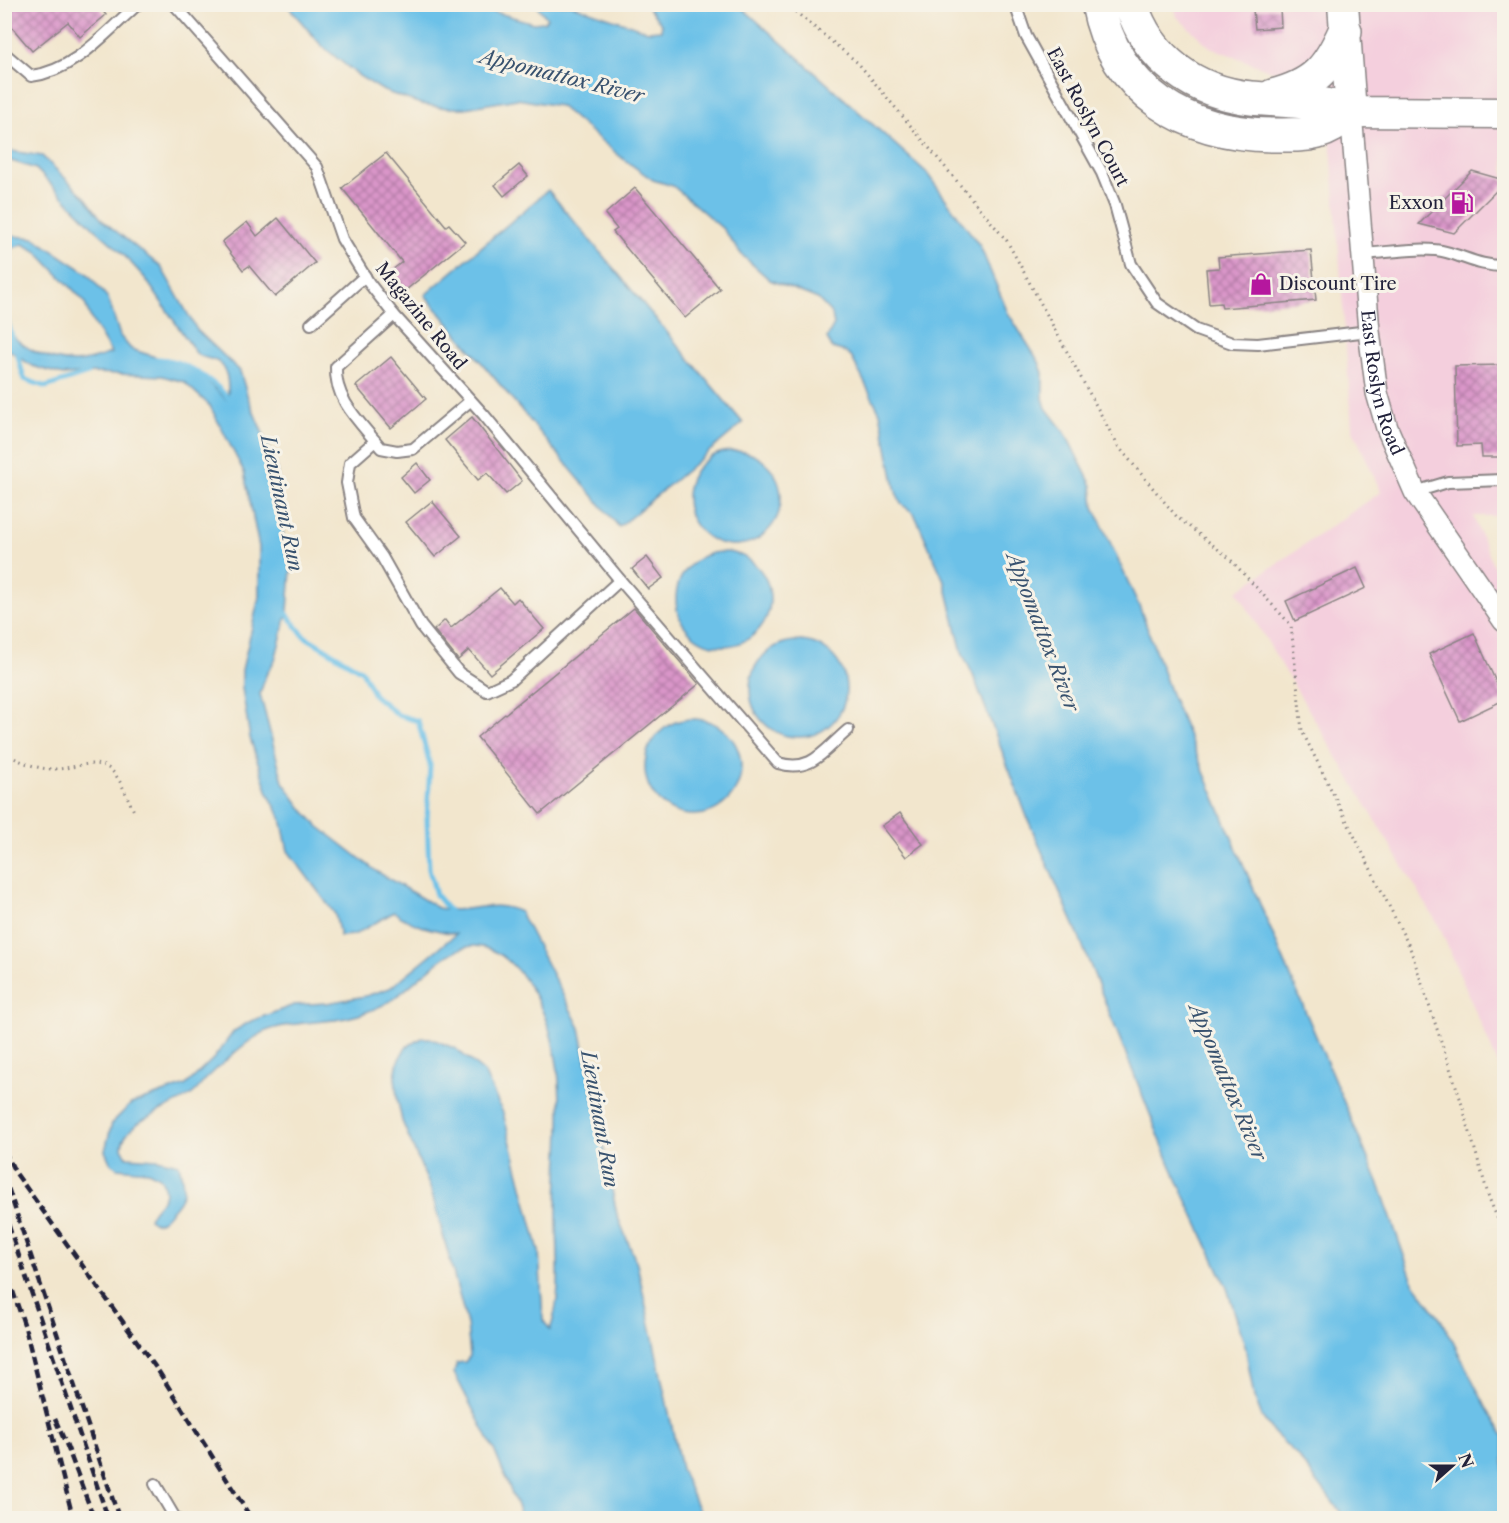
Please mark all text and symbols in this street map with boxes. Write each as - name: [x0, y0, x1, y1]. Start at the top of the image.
- water label: Appomattox River: [474, 43, 648, 108]
- street label: East Roslyn Court: [1042, 44, 1134, 191]
- fuel station icon: Exxon: [1449, 190, 1475, 216]
- place label: Exxon: [1389, 192, 1444, 214]
- street label: Magazine Road: [371, 258, 471, 374]
- shop icon: Discount Tire: [1248, 271, 1274, 297]
- place label: Discount Tire: [1279, 273, 1397, 295]
- street label: East Roslyn Road: [1356, 309, 1409, 459]
- water label: Lieutinant Run: [255, 431, 308, 573]
- water label: Appomattox River: [1001, 546, 1085, 717]
- water label: Appomattox River: [1183, 997, 1273, 1166]
- water label: Lieutinant Run: [576, 1047, 624, 1189]
- north arrow: [1422, 1436, 1482, 1496]
- text: N: [1454, 1451, 1478, 1471]

